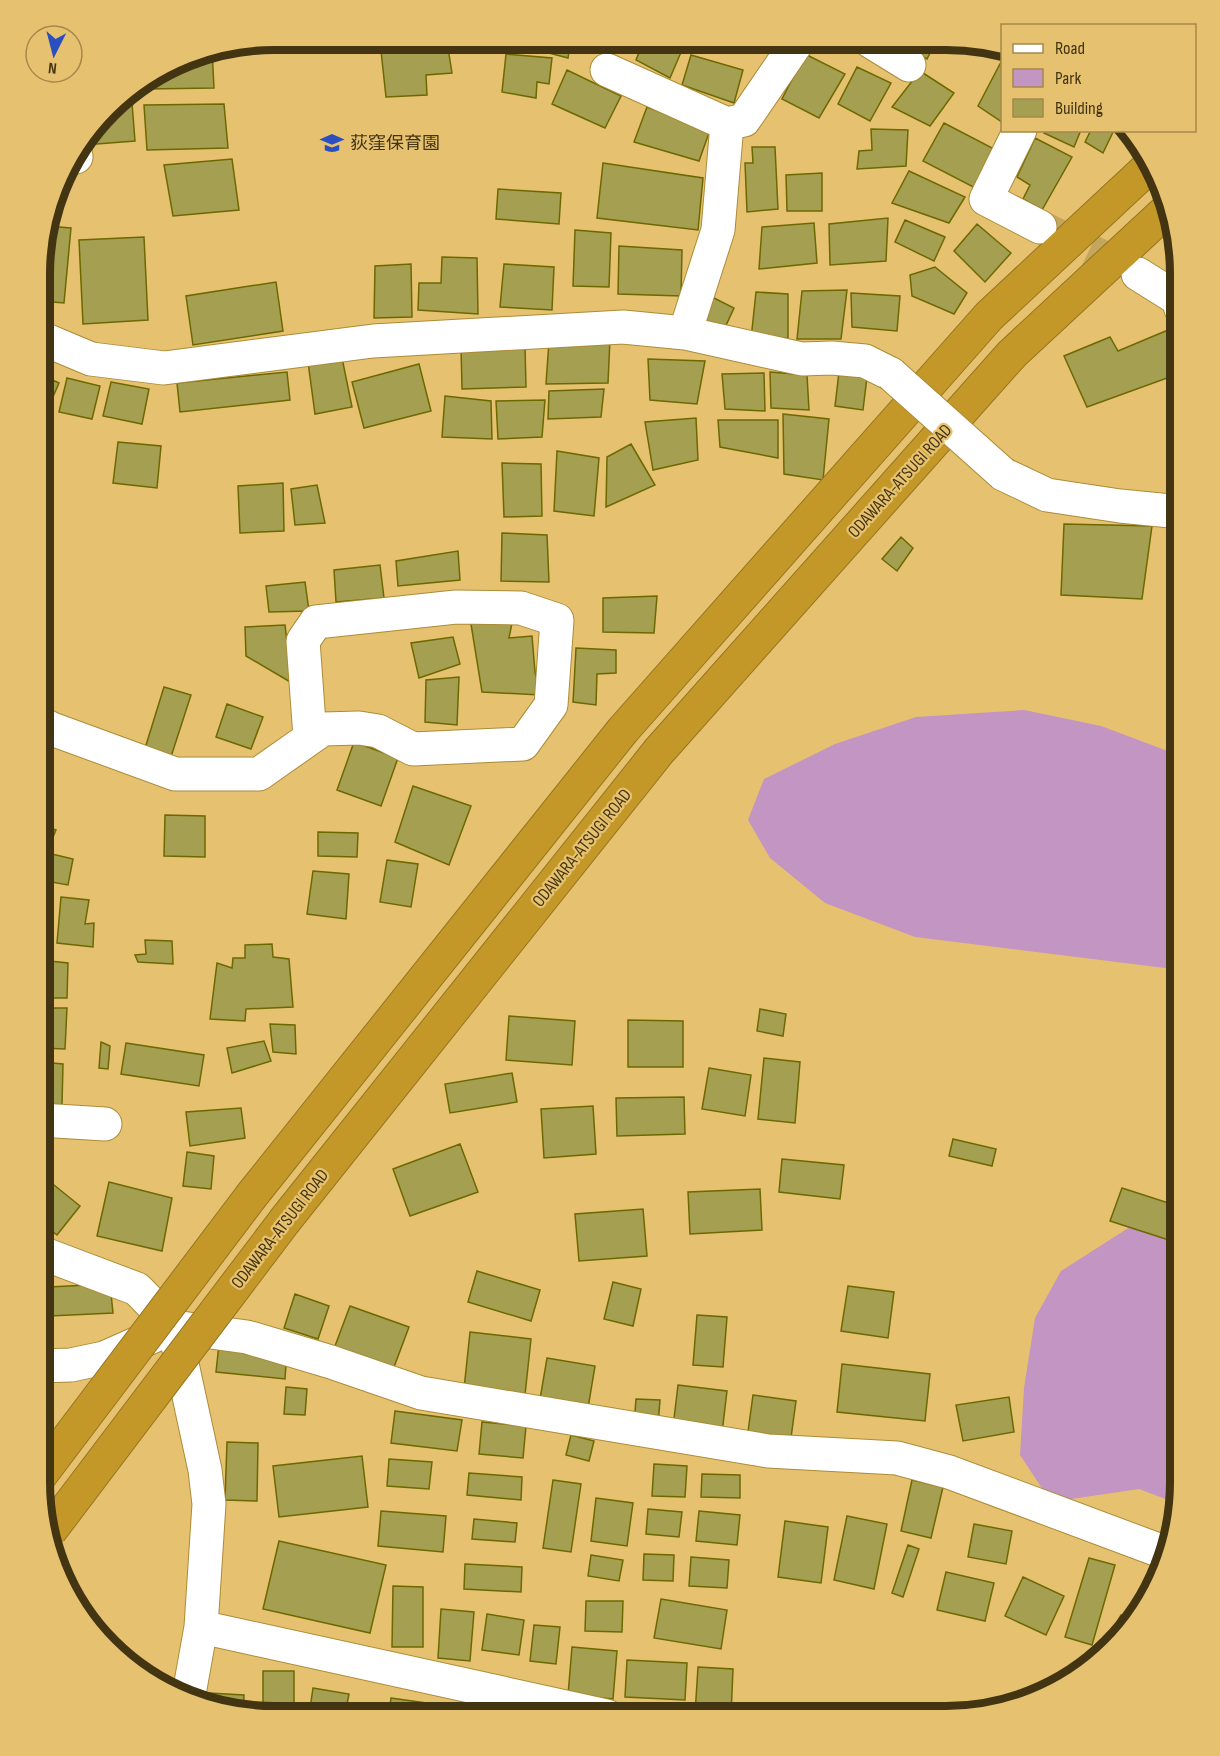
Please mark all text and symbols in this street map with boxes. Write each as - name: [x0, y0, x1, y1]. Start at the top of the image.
- north arrow: [24, 24, 84, 84]
- legend: [1001, 24, 1196, 132]
- text: Road: [1055, 38, 1085, 59]
- text: N: [47, 58, 58, 77]
- text: Park: [1055, 68, 1081, 89]
- text: Building: [1055, 98, 1103, 119]
- school or university icon: 荻窪保育園: [319, 130, 345, 156]
- place label: 荻窪保育園: [350, 133, 440, 154]
- street label: ODAWARA-ATSUGI ROAD: [844, 420, 956, 542]
- street label: ODAWARA-ATSUGI ROAD: [528, 785, 636, 911]
- street label: ODAWARA-ATSUGI ROAD: [227, 1165, 333, 1293]

